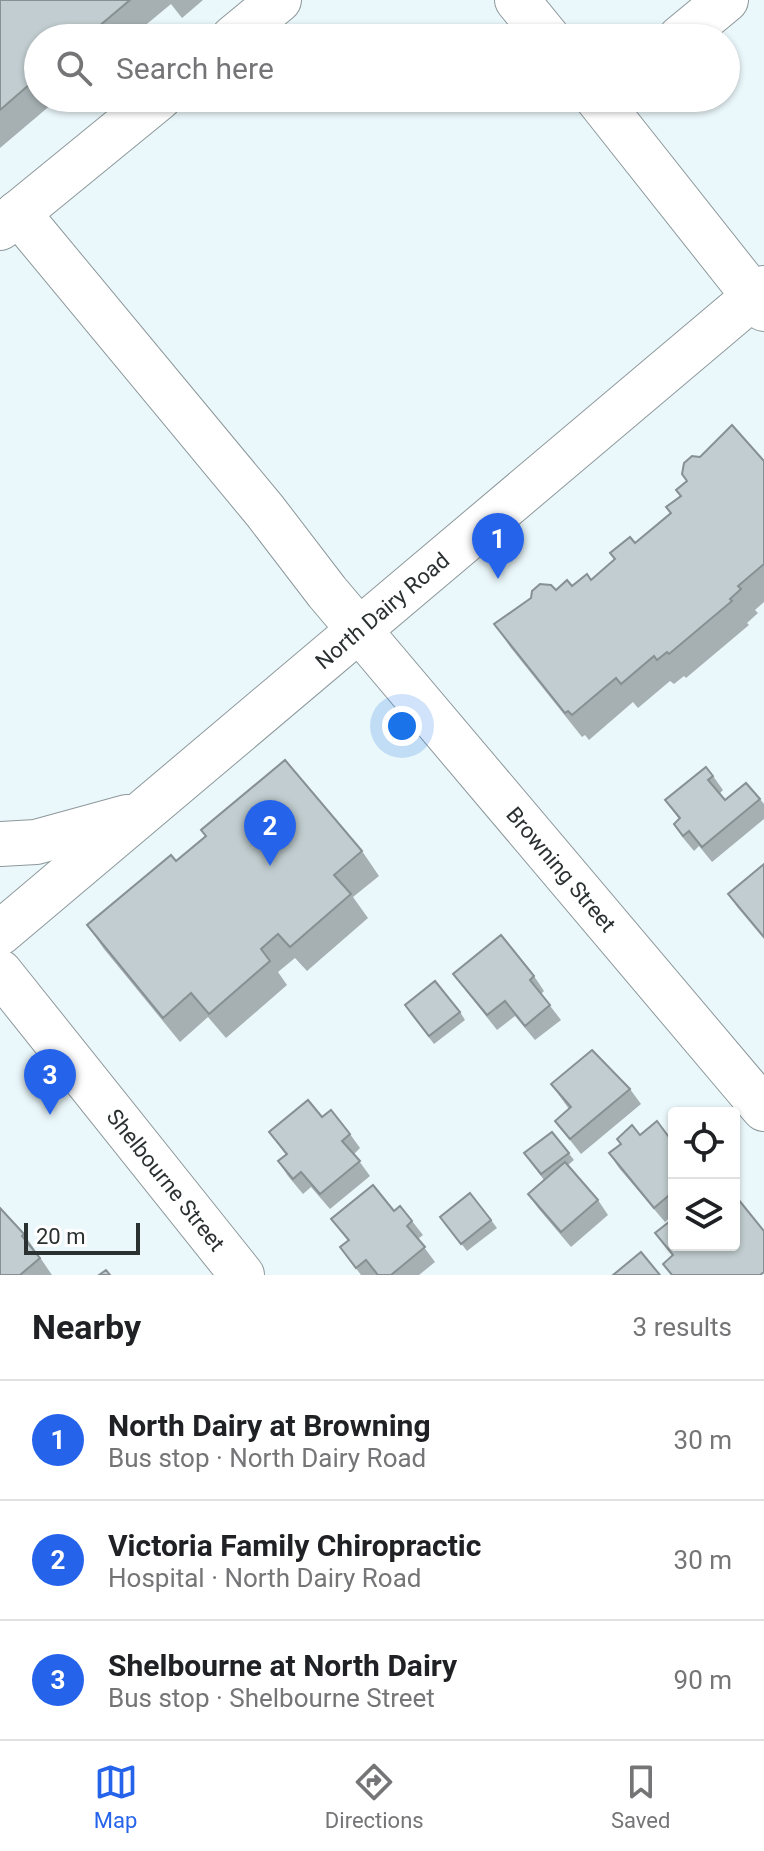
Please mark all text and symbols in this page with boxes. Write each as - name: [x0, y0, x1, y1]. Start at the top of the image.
- search box: [24, 24, 740, 112]
- icon: search: [52, 46, 96, 90]
- text: Search here: [116, 51, 274, 86]
- pin: 1: [472, 513, 524, 579]
- street label: North Dairy Road: [311, 547, 454, 674]
- your location: [382, 706, 422, 746]
- pin: 2: [244, 800, 296, 866]
- street label: Browning Street: [501, 802, 621, 937]
- pin: 3: [24, 1049, 76, 1115]
- street label: Shelbourne Street: [102, 1104, 230, 1256]
- map controls: [668, 1107, 740, 1251]
- button: locate: [668, 1107, 740, 1179]
- button: layers: [668, 1179, 740, 1251]
- scale bar: [24, 1219, 140, 1255]
- text: 20 m: [36, 1224, 85, 1249]
- text: Nearby: [32, 1307, 141, 1347]
- text: 3 results: [633, 1312, 732, 1342]
- text: North Dairy at Browning: [108, 1408, 431, 1443]
- text: 1: [51, 1425, 65, 1455]
- text: 30 m: [674, 1425, 732, 1455]
- text: Bus stop · North Dairy Road: [108, 1443, 426, 1473]
- text: Victoria Family Chiropractic: [108, 1528, 481, 1563]
- text: 2: [51, 1545, 65, 1575]
- text: 30 m: [674, 1545, 732, 1575]
- text: Hospital · North Dairy Road: [108, 1563, 421, 1593]
- text: Shelbourne at North Dairy: [108, 1648, 457, 1683]
- text: 3: [51, 1665, 65, 1695]
- text: 90 m: [674, 1665, 732, 1695]
- text: Bus stop · Shelbourne Street: [108, 1683, 435, 1713]
- tab: Map: [94, 1760, 138, 1833]
- tab: Directions: [325, 1760, 424, 1833]
- tab: Saved: [611, 1760, 670, 1833]

